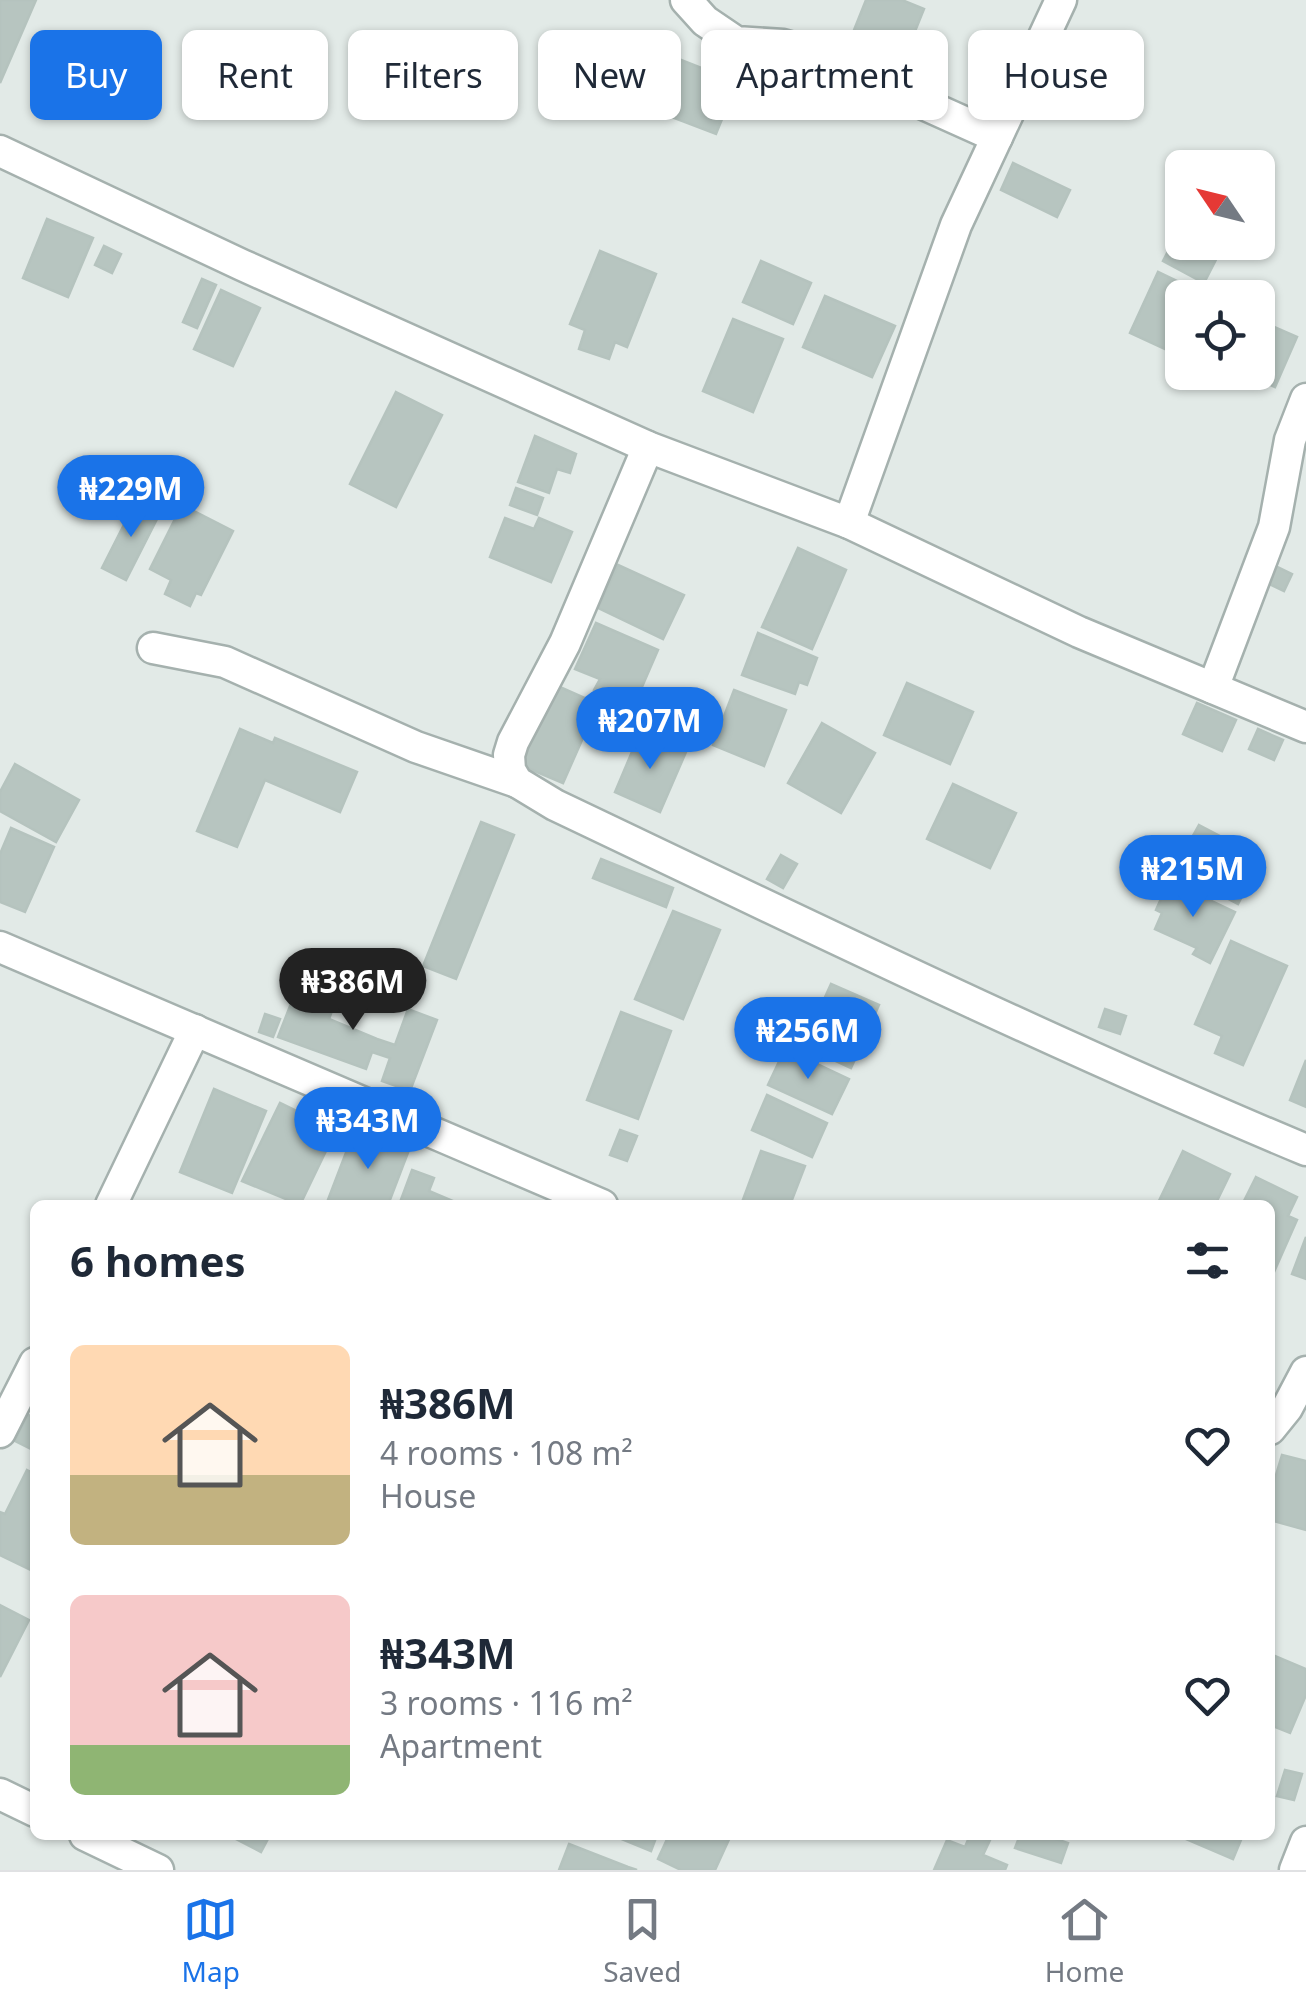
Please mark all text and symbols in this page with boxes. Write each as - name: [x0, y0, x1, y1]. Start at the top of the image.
- chip: Buy: [30, 30, 162, 120]
- chip: Rent: [182, 30, 328, 120]
- chip: Filters: [348, 30, 518, 120]
- chip: New: [538, 30, 681, 120]
- chip: Apartment: [701, 30, 948, 120]
- chip: House: [968, 30, 1144, 120]
- north arrow: [1165, 150, 1275, 260]
- map controls: [1165, 150, 1275, 390]
- button: locate: [1165, 280, 1275, 390]
- pin: ₦229M: [61, 455, 201, 540]
- text: ₦229M: [79, 466, 183, 509]
- pin: ₦207M: [580, 687, 720, 772]
- text: ₦207M: [598, 698, 702, 741]
- pin: ₦215M: [1123, 835, 1263, 920]
- text: ₦215M: [1141, 846, 1245, 889]
- pin: ₦386M: [283, 948, 423, 1033]
- text: ₦386M: [301, 959, 405, 1002]
- pin: ₦256M: [738, 997, 878, 1082]
- text: ₦256M: [756, 1008, 860, 1051]
- pin: ₦343M: [298, 1087, 438, 1172]
- text: ₦343M: [316, 1098, 420, 1141]
- text: 6 homes: [70, 1232, 246, 1289]
- icon: filters: [1180, 1233, 1235, 1288]
- text: ₦386M: [380, 1374, 516, 1431]
- icon: home: [150, 1385, 270, 1505]
- icon: heart: [1180, 1418, 1235, 1473]
- text: 4 rooms · 108 m²: [380, 1431, 633, 1474]
- text: House: [380, 1474, 476, 1517]
- text: ₦343M: [380, 1624, 516, 1681]
- icon: home: [150, 1635, 270, 1755]
- icon: heart: [1180, 1668, 1235, 1723]
- text: 3 rooms · 116 m²: [380, 1681, 633, 1724]
- text: Apartment: [380, 1724, 542, 1767]
- tab: Map: [182, 1892, 240, 1990]
- tab: Saved: [603, 1892, 681, 1990]
- tab: Home: [1045, 1892, 1124, 1990]

